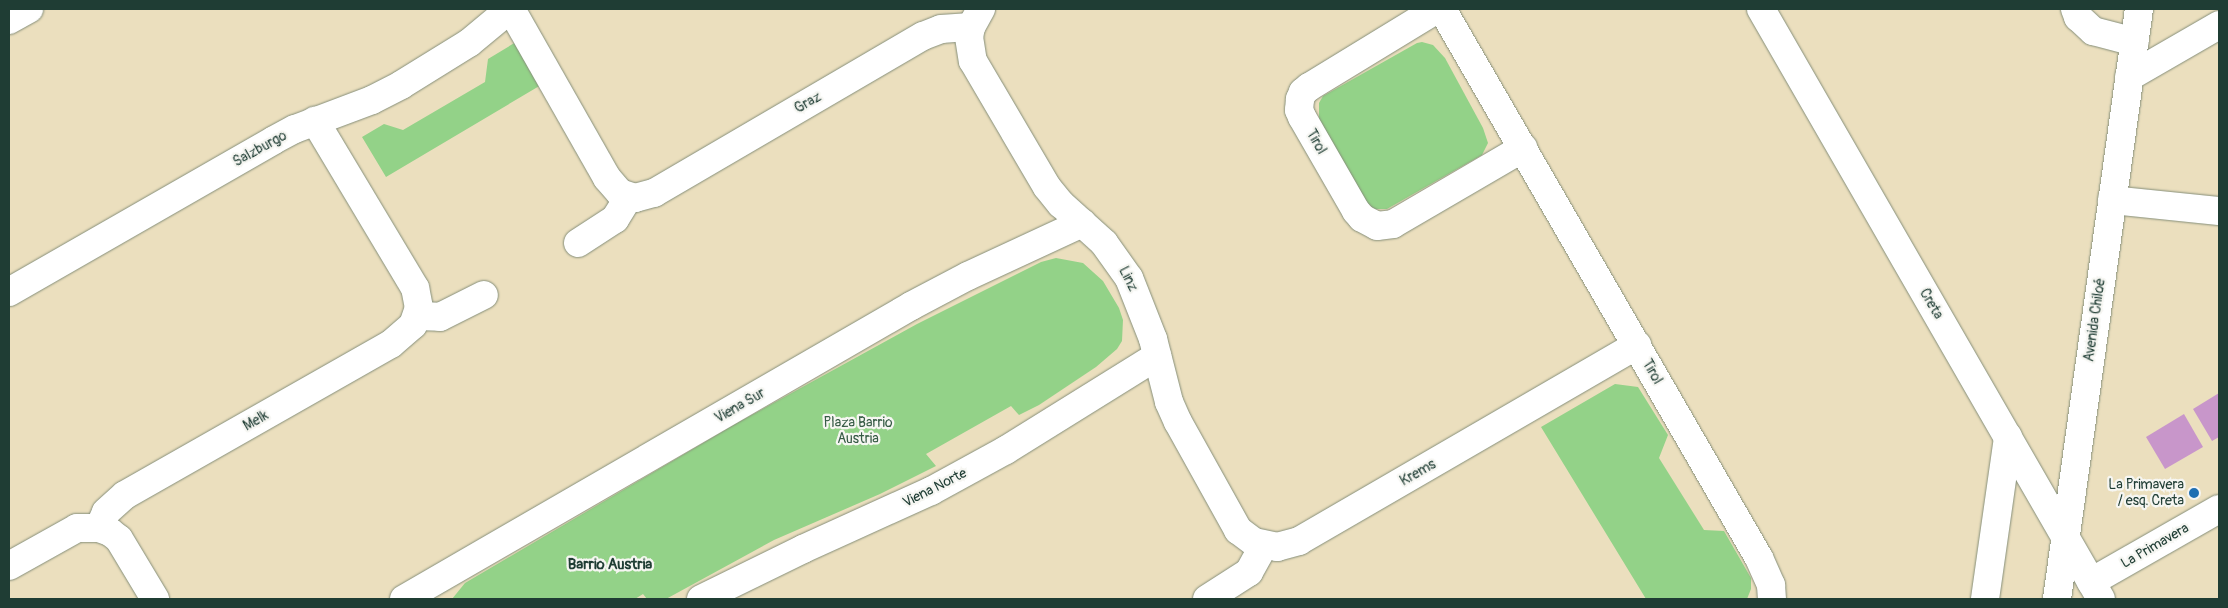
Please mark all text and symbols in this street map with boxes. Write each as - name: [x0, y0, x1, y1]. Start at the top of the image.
- street label: Graz: [792, 89, 824, 117]
- street label: Salzburgo: [230, 127, 290, 171]
- street label: Tirol: [1302, 127, 1330, 157]
- street label: Linz: [1115, 264, 1141, 294]
- street label: Avenida Chiloé: [2081, 277, 2109, 363]
- street label: Creta: [1916, 286, 1946, 322]
- street label: Tirol: [1638, 357, 1666, 387]
- street label: Viena Sur: [712, 385, 768, 427]
- street label: Melk: [240, 407, 272, 435]
- park label: Plaza Barrio Austria: [824, 415, 892, 448]
- street label: Krems: [1397, 456, 1439, 490]
- street label: Viena Norte: [900, 465, 970, 511]
- place label: La Primavera / esq. Creta: [2108, 477, 2184, 510]
- marker: La Primavera / esq. Creta: [2188, 487, 2200, 499]
- street label: La Primavera: [2118, 520, 2192, 572]
- district label: Barrio Austria: [568, 556, 652, 574]

